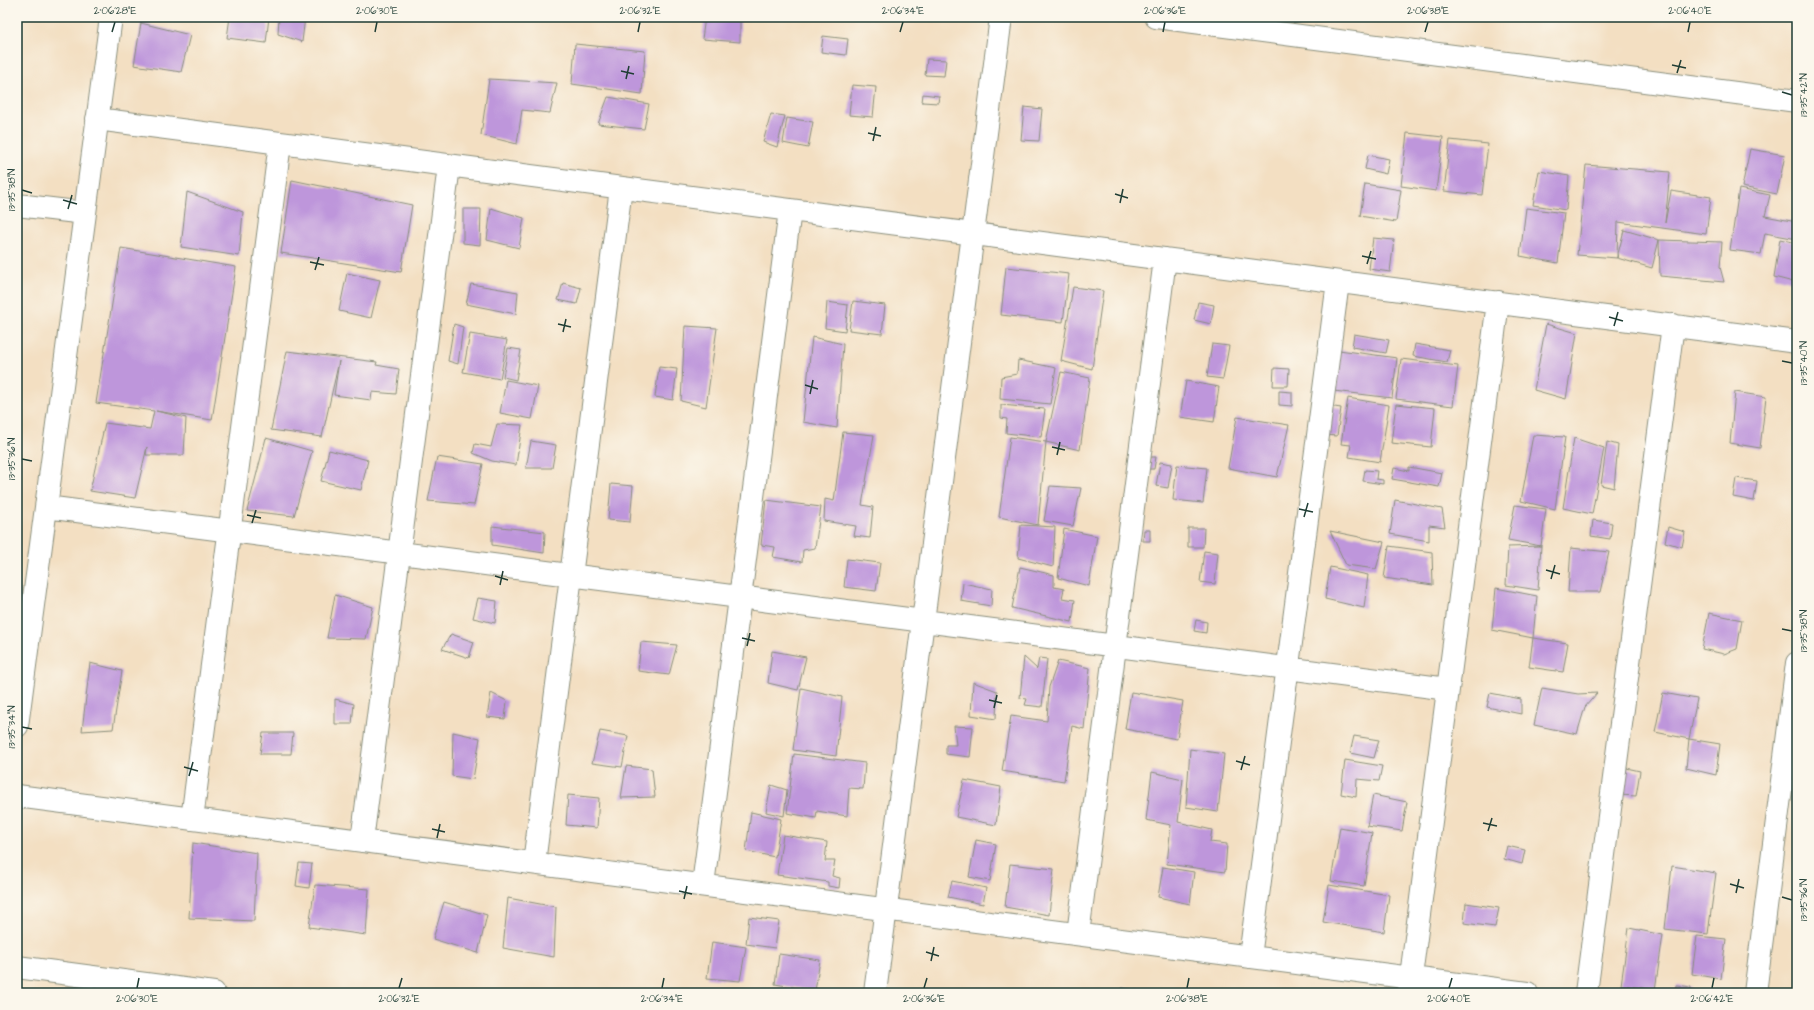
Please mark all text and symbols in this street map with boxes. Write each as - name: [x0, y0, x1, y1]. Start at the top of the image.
- text: 2°06'28"E: [94, 4, 136, 18]
- text: 2°06'30"E: [356, 4, 398, 18]
- text: 2°06'32"E: [619, 4, 661, 18]
- text: 2°06'34"E: [882, 4, 924, 18]
- text: 2°06'36"E: [1144, 4, 1186, 18]
- text: 2°06'38"E: [1407, 4, 1449, 18]
- text: 2°06'40"E: [1668, 4, 1712, 18]
- text: 13°35'42"N: [1797, 73, 1811, 117]
- text: 13°35'38"N: [5, 169, 19, 211]
- text: 13°35'40"N: [1797, 341, 1811, 385]
- text: 13°35'36"N: [5, 438, 19, 480]
- text: 13°35'38"N: [1797, 610, 1811, 652]
- text: 13°35'34"N: [5, 706, 19, 748]
- text: 13°35'36"N: [1797, 879, 1811, 921]
- text: 2°06'30"E: [116, 992, 158, 1006]
- text: 2°06'32"E: [378, 992, 420, 1006]
- text: 2°06'34"E: [641, 992, 683, 1006]
- text: 2°06'36"E: [903, 992, 945, 1006]
- text: 2°06'38"E: [1166, 992, 1208, 1006]
- text: 2°06'40"E: [1427, 992, 1471, 1006]
- text: 2°06'42"E: [1691, 992, 1734, 1006]

